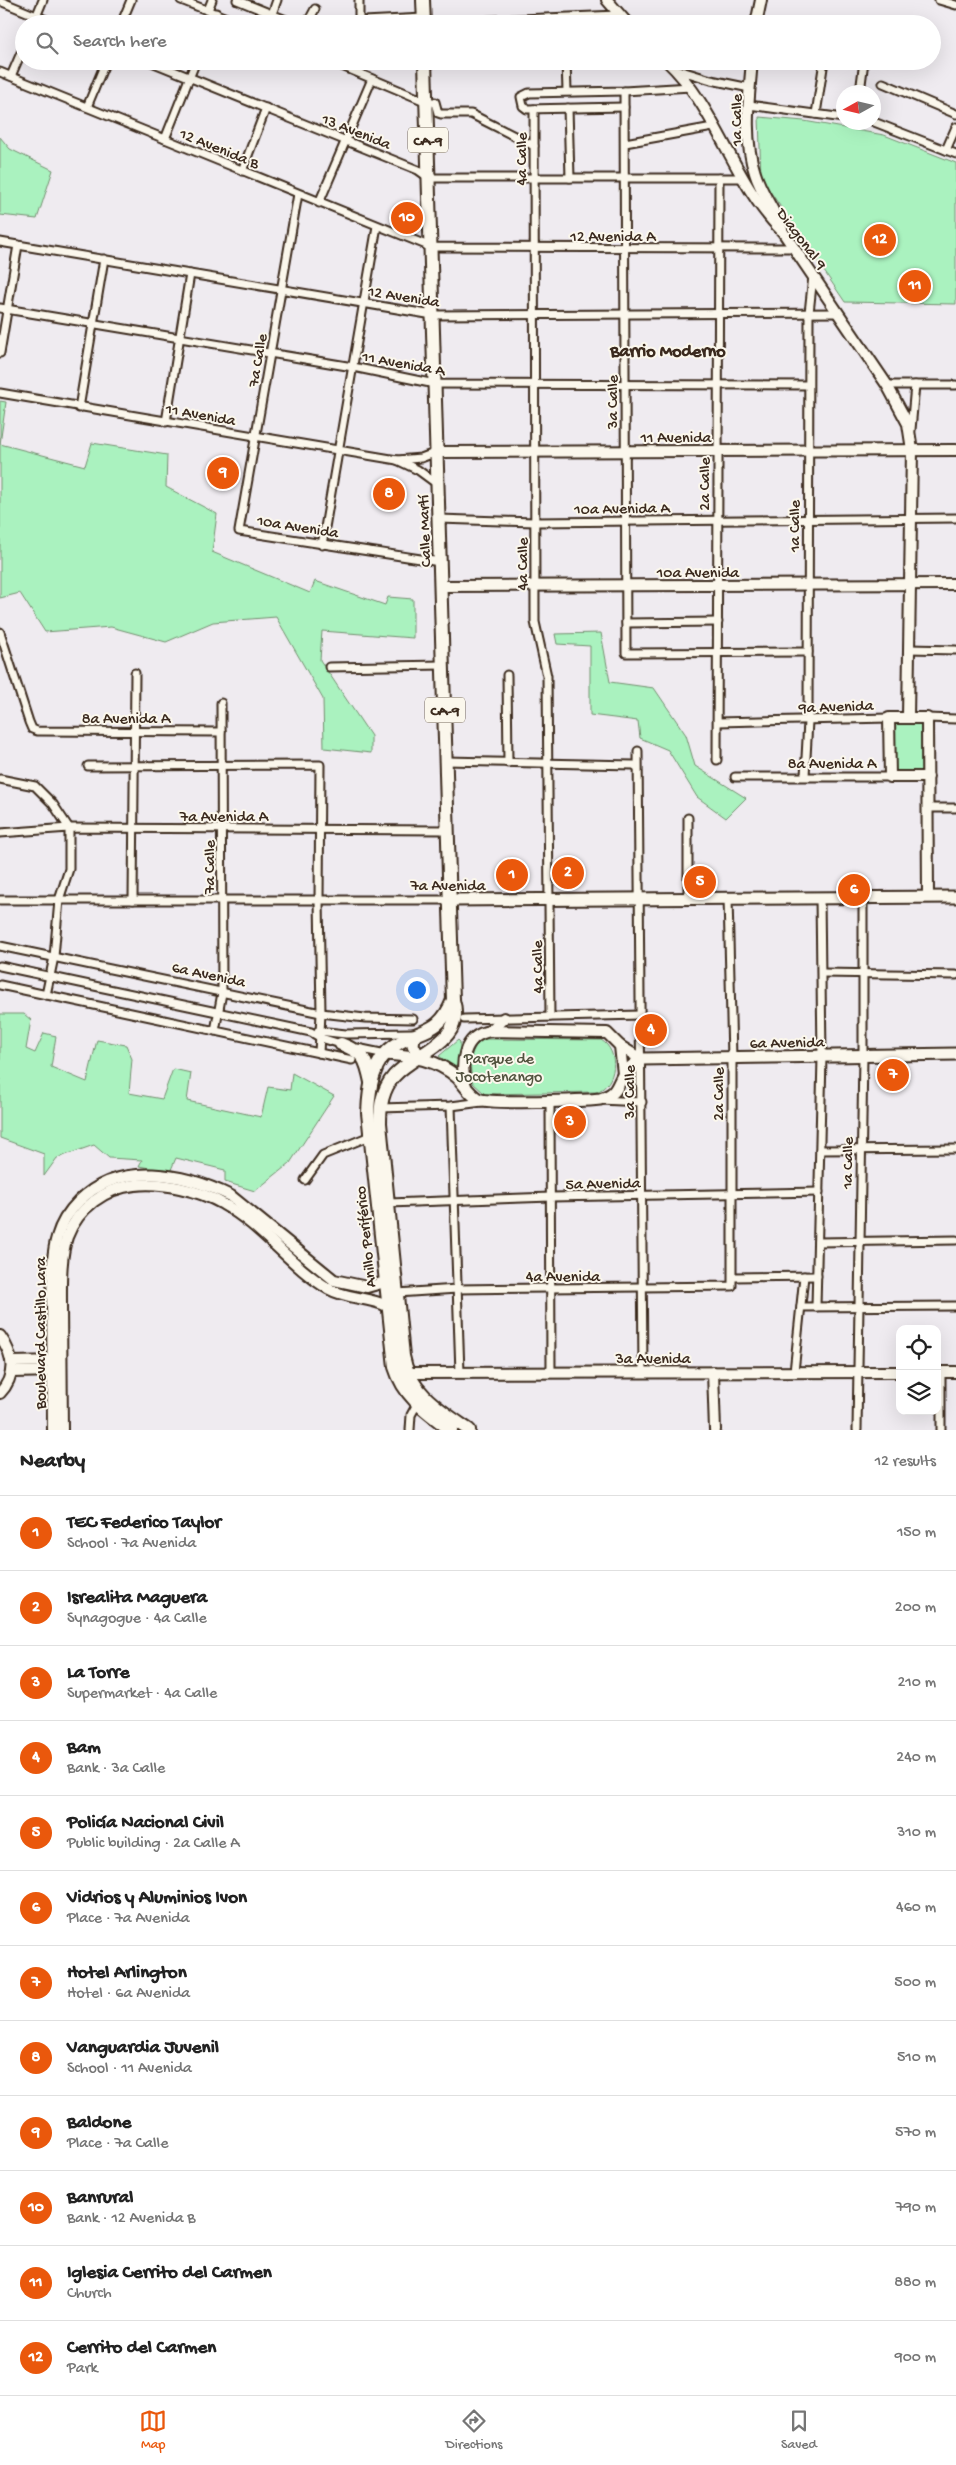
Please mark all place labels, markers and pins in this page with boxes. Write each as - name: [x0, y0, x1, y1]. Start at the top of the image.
- pin: 10: [391, 199, 423, 237]
- pin: 12: [864, 221, 896, 259]
- pin: 11: [899, 267, 931, 305]
- pin: 9: [207, 454, 239, 492]
- pin: 8: [373, 475, 405, 513]
- pin: 2: [552, 854, 584, 892]
- pin: 1: [496, 856, 528, 894]
- pin: 5: [684, 863, 716, 901]
- pin: 6: [838, 871, 870, 909]
- pin: 4: [635, 1011, 667, 1049]
- pin: 7: [877, 1056, 909, 1094]
- pin: 3: [554, 1103, 586, 1141]

